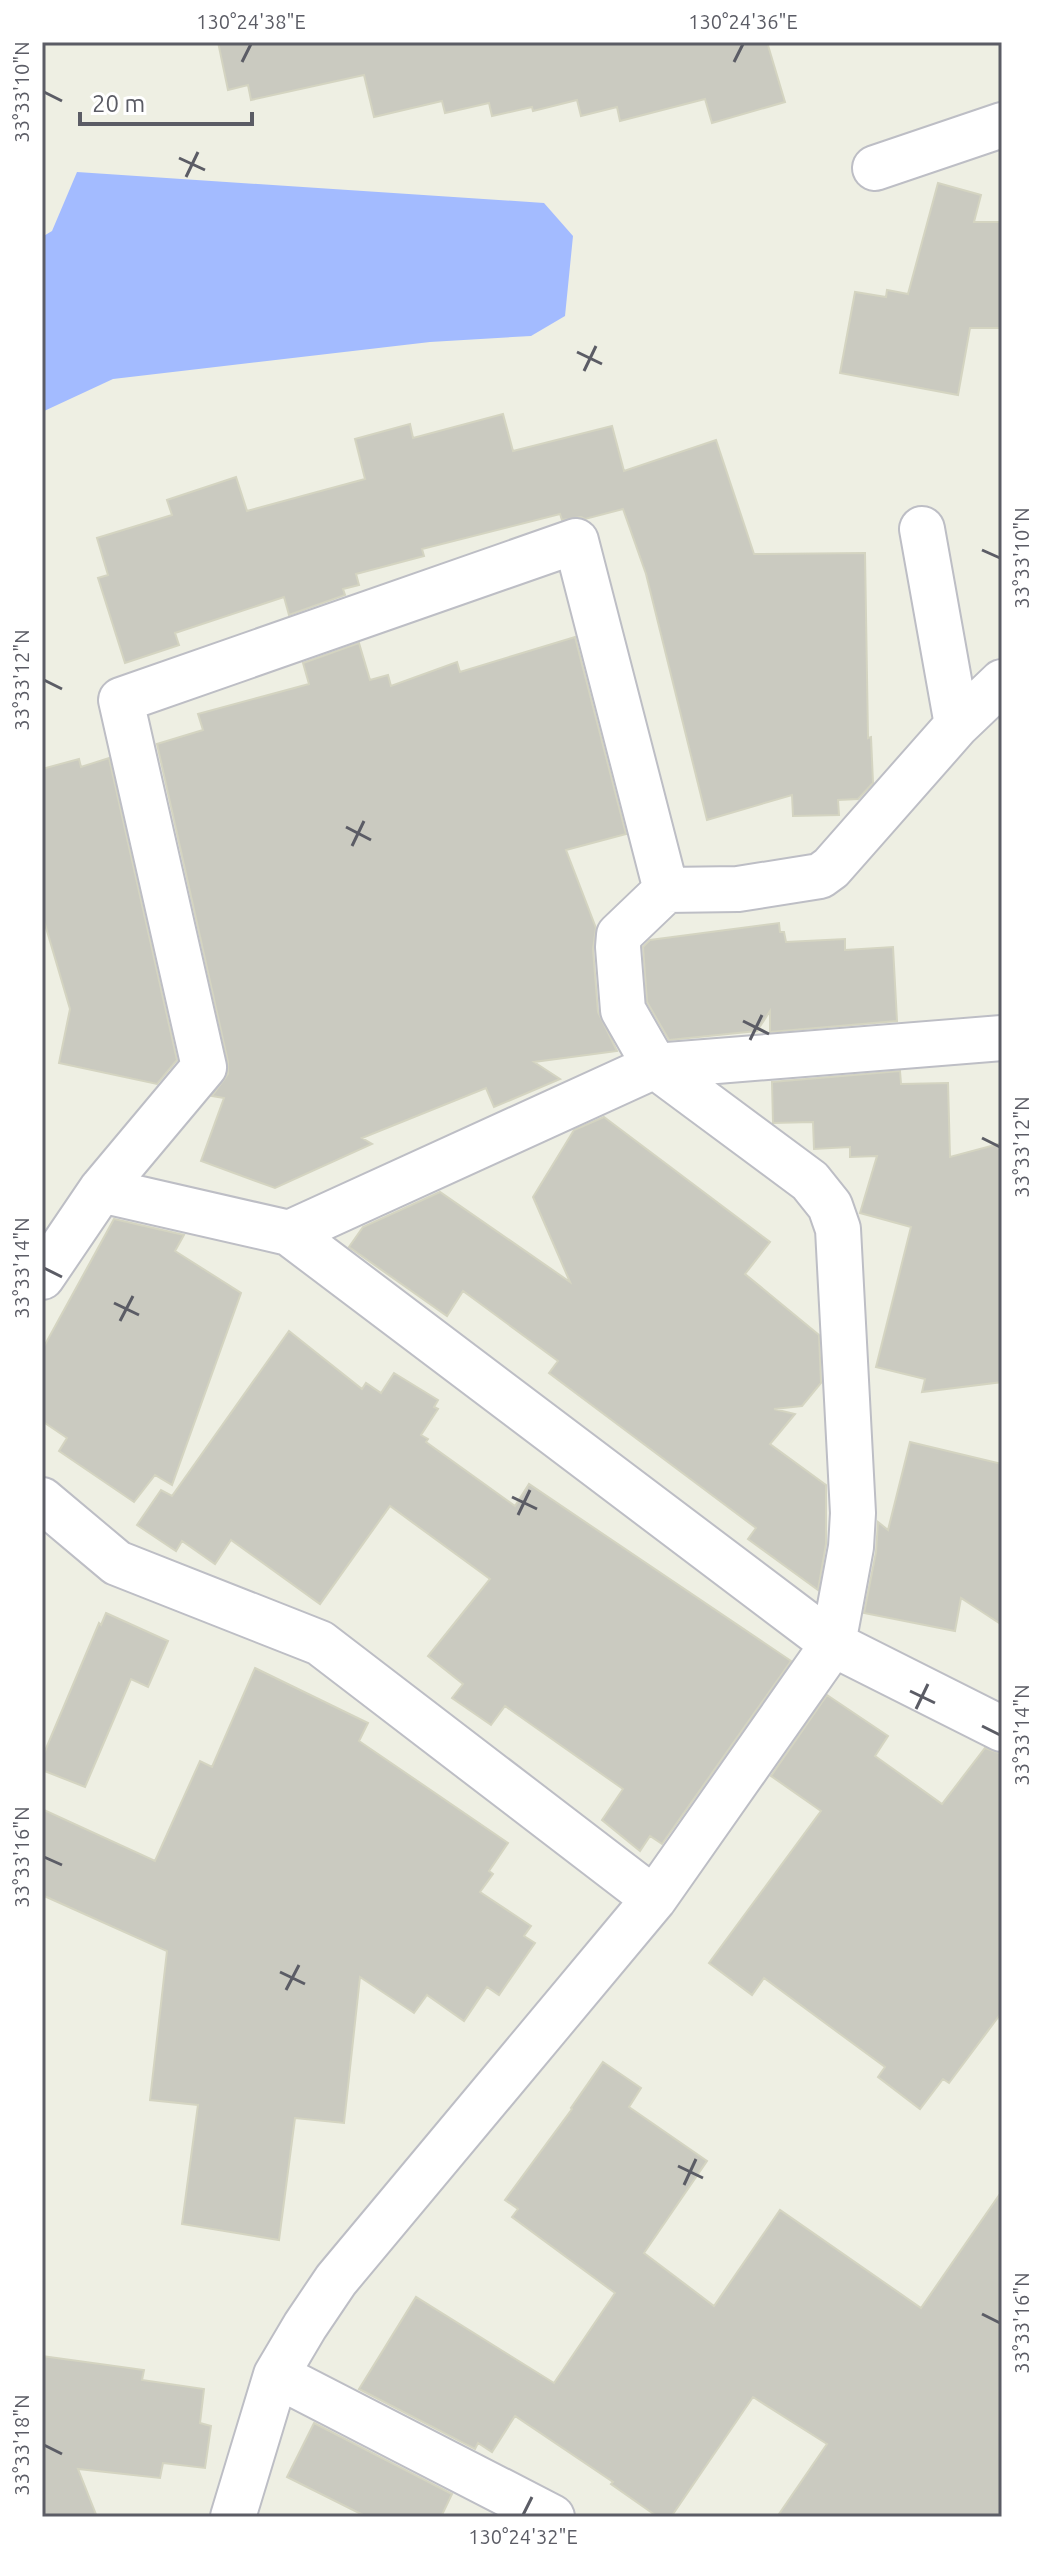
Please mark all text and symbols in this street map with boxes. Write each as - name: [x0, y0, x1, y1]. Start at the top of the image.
- text: 130°24'38"E: [196, 10, 306, 33]
- text: 130°24'36"E: [688, 10, 798, 33]
- text: 33°33'10"N: [10, 41, 33, 143]
- scale bar: [80, 76, 252, 126]
- text: 20 m: [92, 90, 145, 117]
- text: 33°33'10"N: [1010, 507, 1033, 609]
- text: 33°33'12"N: [10, 629, 33, 731]
- text: 33°33'12"N: [1010, 1096, 1033, 1198]
- text: 33°33'14"N: [10, 1217, 33, 1319]
- text: 33°33'14"N: [1010, 1684, 1033, 1786]
- text: 33°33'16"N: [10, 1806, 33, 1908]
- text: 33°33'16"N: [1010, 2272, 1033, 2374]
- text: 33°33'18"N: [10, 2394, 33, 2496]
- text: 130°24'32"E: [468, 2525, 578, 2548]

